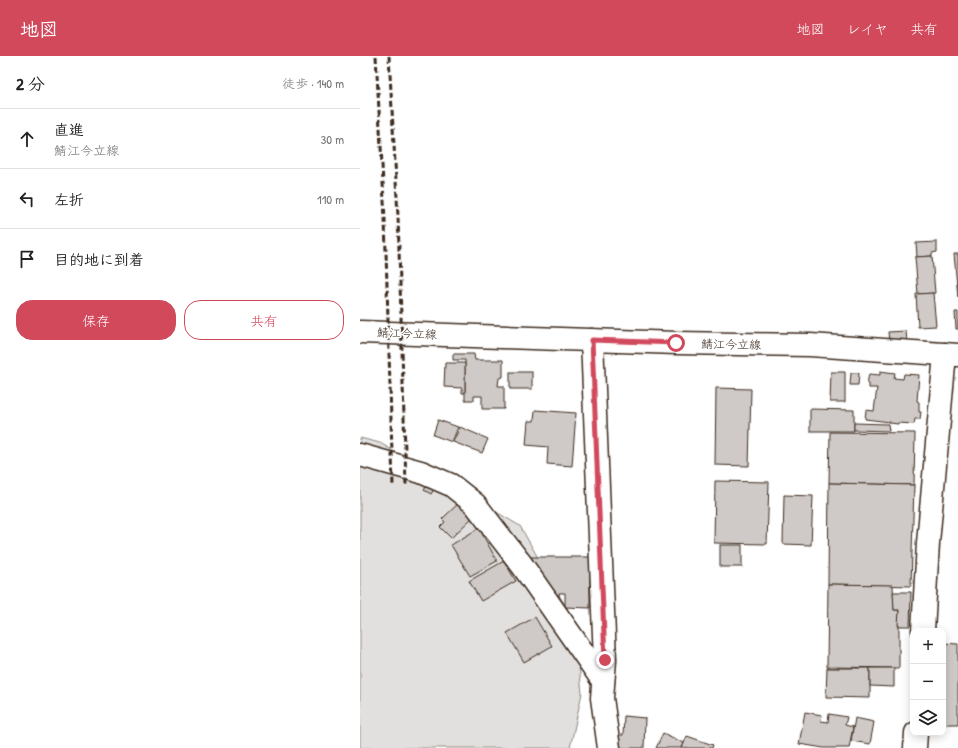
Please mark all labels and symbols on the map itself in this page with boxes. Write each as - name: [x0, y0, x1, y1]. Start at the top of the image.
- street label: 鯖江今立線: [377, 323, 437, 343]
- route start: [667, 334, 685, 352]
- street label: 鯖江今立線: [701, 335, 761, 353]
- route end: [596, 651, 614, 669]

